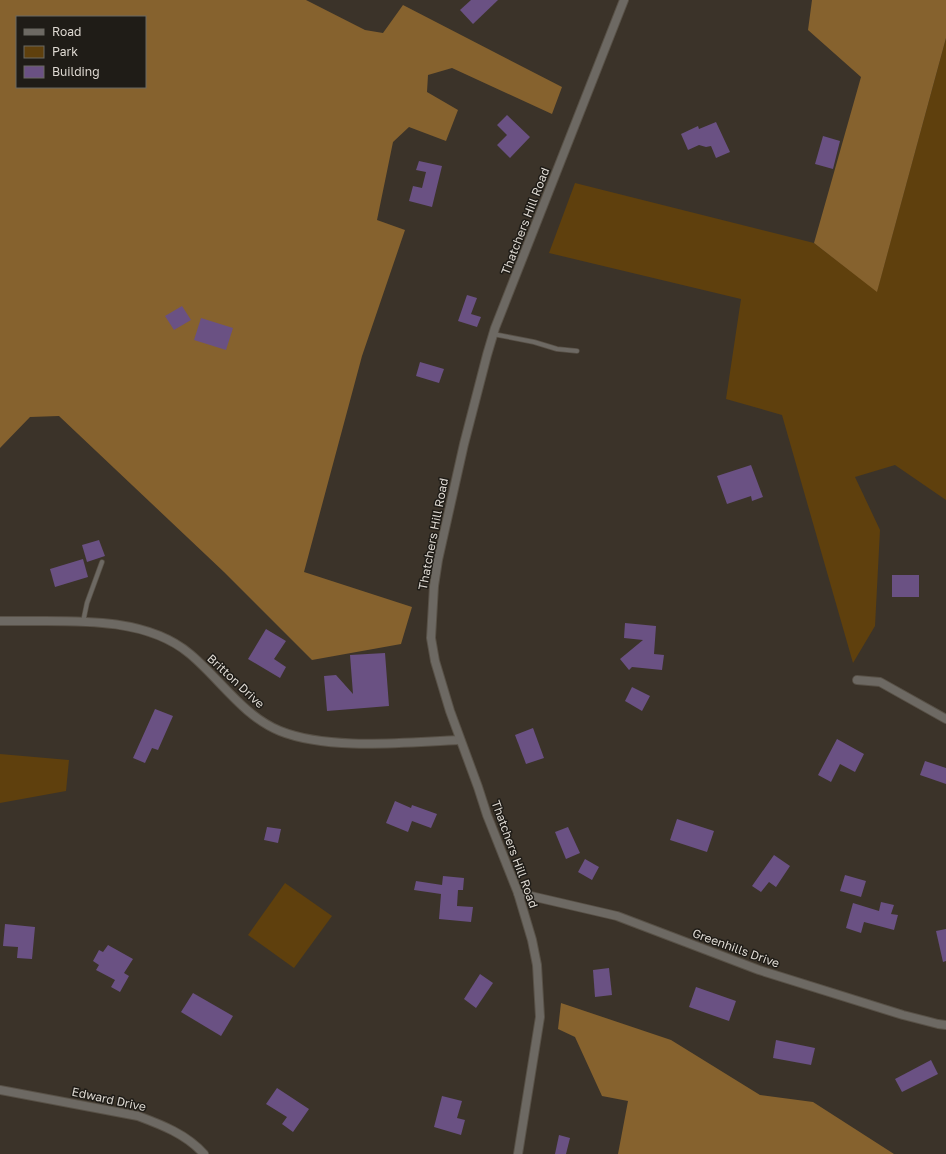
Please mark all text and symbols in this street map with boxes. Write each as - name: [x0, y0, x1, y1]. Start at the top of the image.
- legend: [16, 16, 146, 88]
- text: Road: [52, 24, 81, 39]
- text: Park: [52, 44, 78, 59]
- text: Building: [52, 64, 100, 79]
- street label: Thatchers Hill Road: [498, 165, 552, 277]
- street label: Thatchers Hill Road: [415, 477, 451, 591]
- street label: Britton Drive: [204, 651, 268, 711]
- street label: Thatchers Hill Road: [489, 798, 541, 910]
- street label: Greenhills Drive: [690, 925, 782, 971]
- street label: Edward Drive: [71, 1084, 148, 1114]

